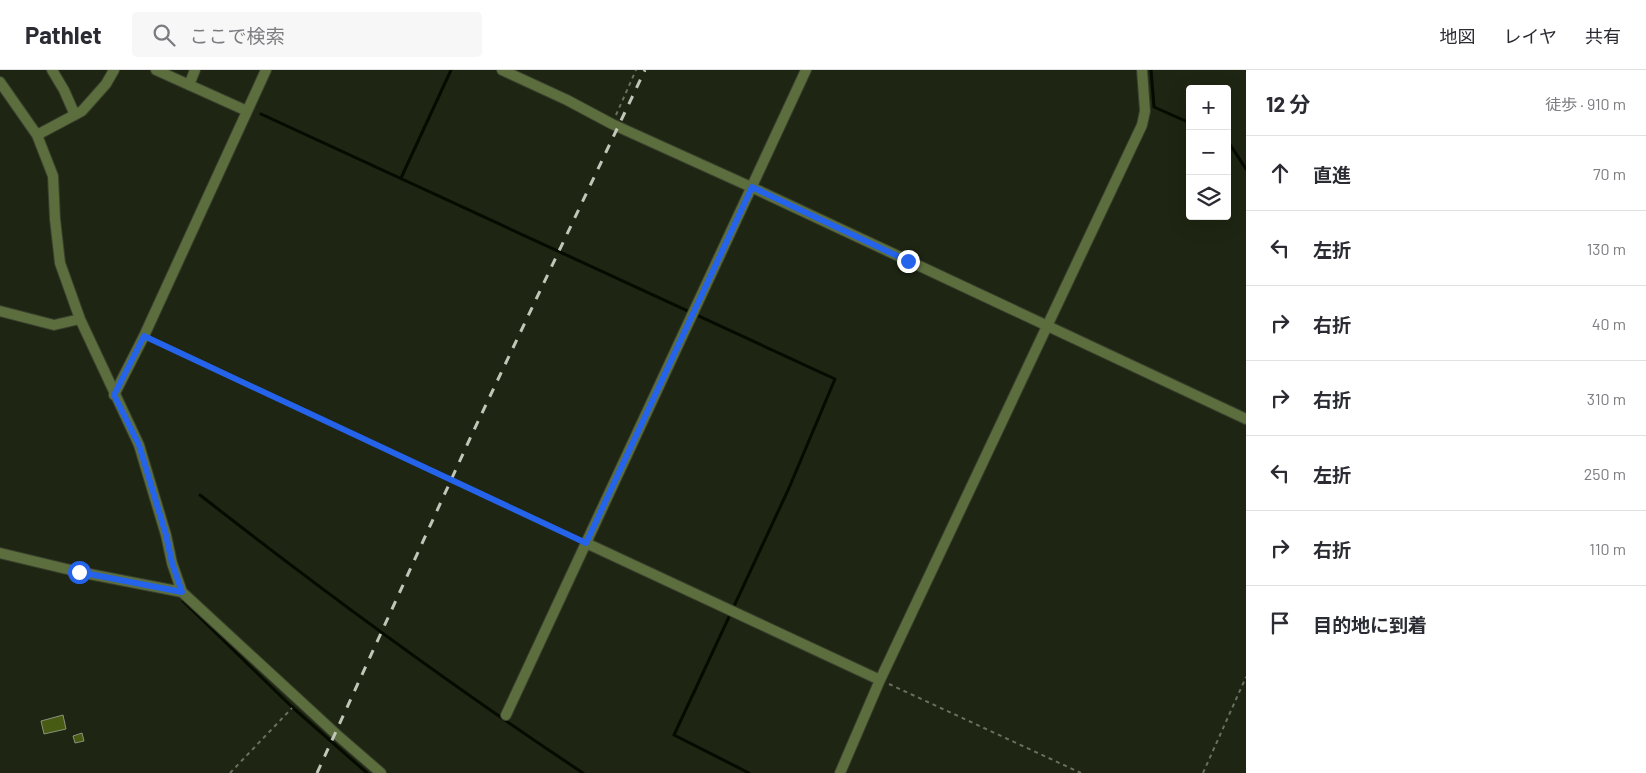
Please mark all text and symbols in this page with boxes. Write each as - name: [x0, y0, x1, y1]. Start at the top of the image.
- search box: [132, 12, 482, 57]
- text: Pathlet: [25, 20, 102, 49]
- icon: search: [150, 21, 178, 49]
- text: ここで検索: [190, 24, 285, 47]
- text: 地図: [1440, 25, 1476, 47]
- text: レイヤ: [1504, 25, 1557, 47]
- text: 共有: [1585, 25, 1621, 47]
- map controls: [1186, 85, 1231, 220]
- button: +: [1186, 85, 1231, 130]
- text: 12 分: [1266, 91, 1310, 116]
- text: 徒歩 · 910 m: [1545, 94, 1626, 113]
- button: −: [1186, 130, 1231, 175]
- icon: ahead: [1266, 159, 1294, 187]
- text: 直進: [1313, 163, 1351, 186]
- text: 70 m: [1593, 164, 1626, 183]
- button: layers: [1186, 175, 1231, 220]
- icon: left: [1266, 234, 1294, 262]
- text: 左折: [1313, 238, 1351, 261]
- text: 130 m: [1587, 239, 1626, 258]
- route end: [897, 250, 920, 273]
- icon: right: [1266, 309, 1294, 337]
- text: 右折: [1313, 313, 1351, 336]
- text: 40 m: [1592, 314, 1626, 333]
- icon: right: [1266, 384, 1294, 412]
- text: 右折: [1313, 388, 1351, 411]
- text: 310 m: [1587, 389, 1626, 408]
- icon: left: [1266, 459, 1294, 487]
- text: 左折: [1313, 463, 1351, 486]
- text: 250 m: [1584, 464, 1626, 483]
- icon: right: [1266, 534, 1294, 562]
- text: 右折: [1313, 538, 1351, 561]
- text: 110 m: [1589, 539, 1626, 558]
- route start: [68, 561, 91, 584]
- icon: arrive: [1266, 609, 1294, 637]
- text: 目的地に到着: [1313, 613, 1427, 636]

